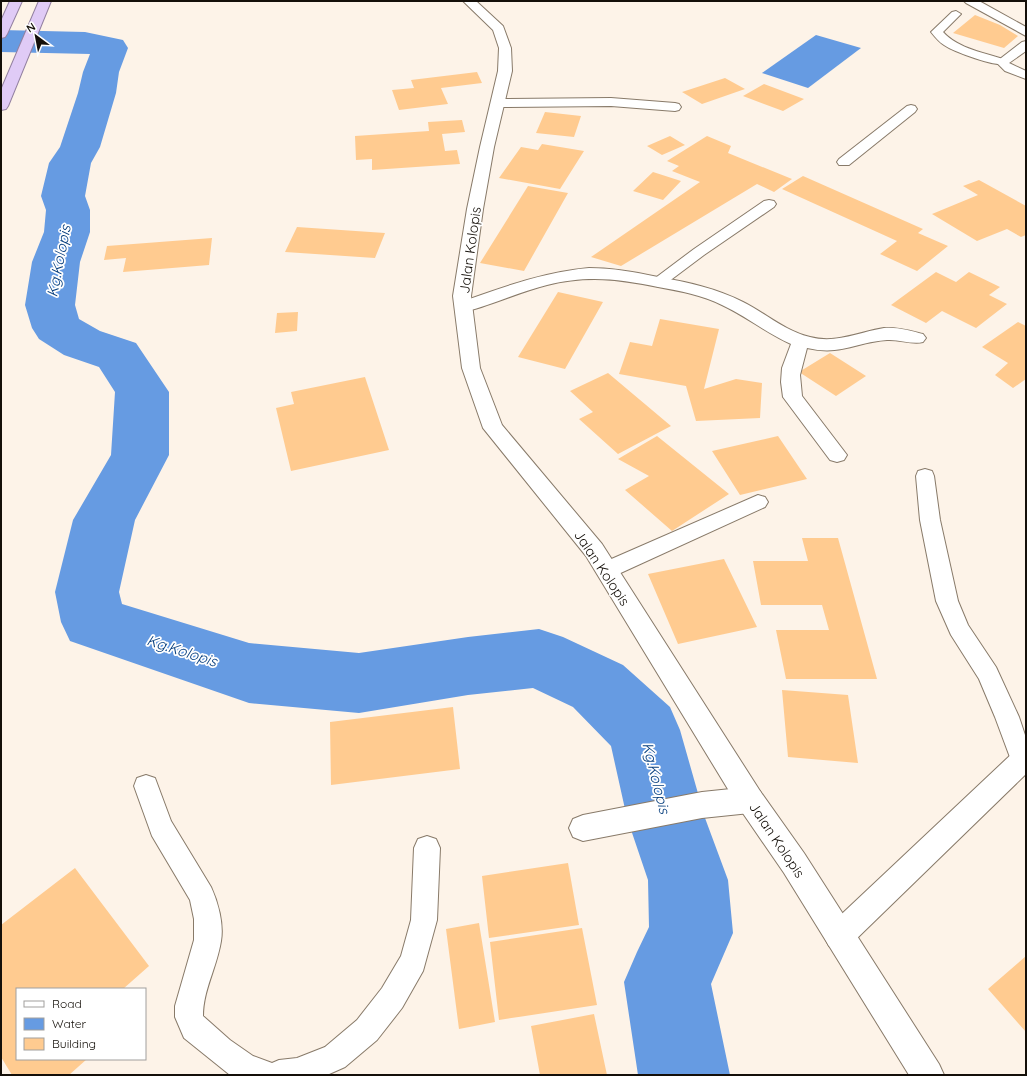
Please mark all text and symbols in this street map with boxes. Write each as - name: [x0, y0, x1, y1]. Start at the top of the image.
- north arrow: [16, 16, 56, 56]
- text: N: [24, 19, 38, 36]
- street label: Jalan Kolopis: [455, 206, 485, 294]
- water label: Kg.Kolopis: [42, 222, 75, 298]
- street label: Jalan Kolopis: [570, 527, 634, 609]
- water label: Kg.Kolopis: [145, 630, 221, 671]
- water label: Kg.Kolopis: [638, 740, 675, 816]
- street label: Jalan Kolopis: [745, 799, 809, 881]
- legend: [16, 988, 146, 1060]
- text: Road: [52, 996, 82, 1011]
- text: Water: [52, 1016, 87, 1031]
- text: Building: [52, 1036, 96, 1051]

